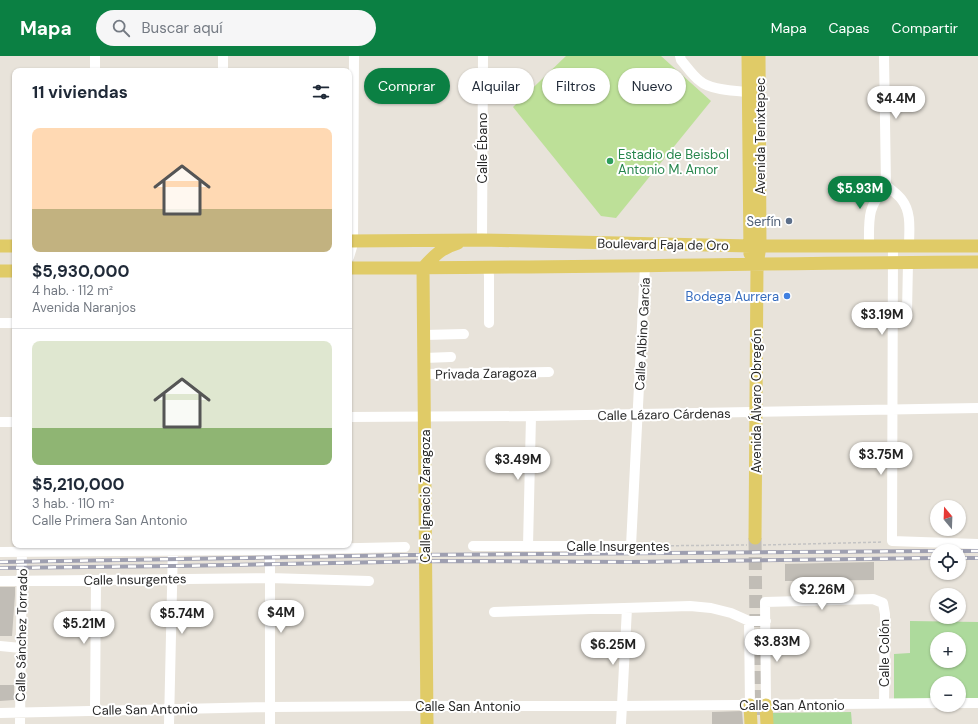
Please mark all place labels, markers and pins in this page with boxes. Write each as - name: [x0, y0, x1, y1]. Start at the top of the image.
- pin: $4.4M: [868, 86, 924, 120]
- place label: Estadio de Beisbol Antonio M. Amor: [618, 146, 729, 178]
- marker: Estadio de Beisbol Antonio M. Amor: [605, 156, 615, 166]
- pin: $5.93M: [827, 176, 893, 210]
- place label: Serfín: [746, 213, 781, 230]
- marker: Serfín: [784, 216, 794, 226]
- place label: Bodega Aurrera: [686, 288, 779, 305]
- marker: Bodega Aurrera: [782, 291, 792, 301]
- pin: $3.19M: [849, 302, 915, 336]
- pin: $3.75M: [848, 442, 914, 476]
- pin: $3.49M: [485, 447, 551, 481]
- pin: $2.26M: [789, 577, 855, 611]
- pin: $4M: [262, 600, 300, 634]
- pin: $5.74M: [149, 601, 215, 635]
- pin: $5.21M: [51, 611, 117, 645]
- pin: $3.83M: [744, 629, 810, 663]
- pin: $6.25M: [580, 632, 646, 666]

